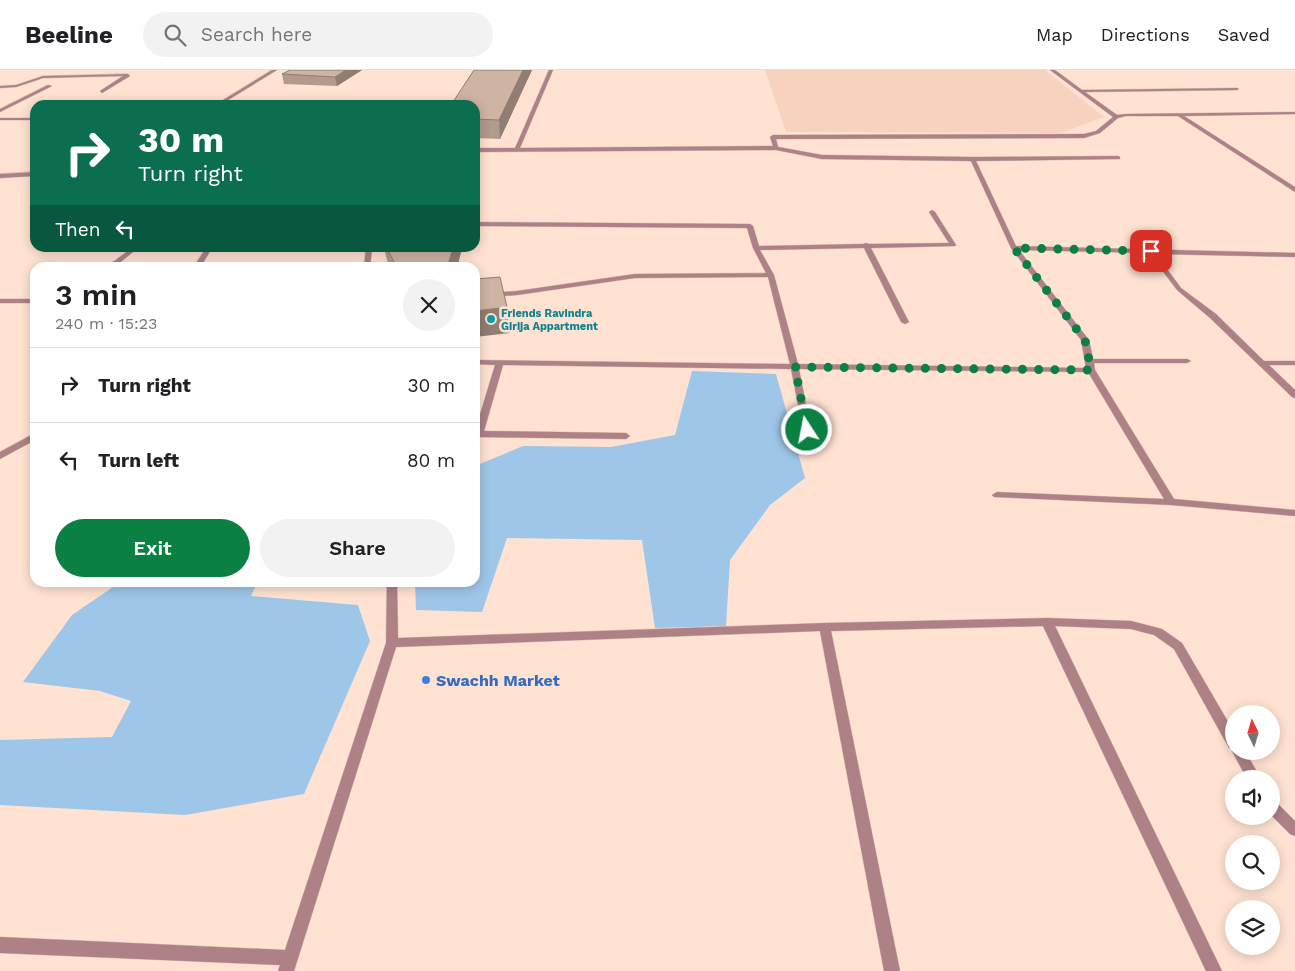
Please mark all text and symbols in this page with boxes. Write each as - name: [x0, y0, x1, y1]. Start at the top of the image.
- search box: [143, 12, 493, 57]
- text: Beeline: [25, 21, 113, 49]
- icon: search: [161, 21, 189, 49]
- text: Search here: [201, 23, 312, 46]
- text: Map: [1036, 24, 1073, 45]
- text: Directions: [1101, 24, 1190, 45]
- text: Saved: [1218, 24, 1270, 45]
- text: 30 m: [138, 119, 224, 161]
- icon: right: [55, 120, 120, 185]
- text: Turn right: [138, 161, 243, 186]
- icon: left: [111, 215, 139, 243]
- text: Then: [55, 218, 101, 241]
- pin: [1130, 230, 1172, 272]
- icon: arrive: [1137, 237, 1165, 265]
- text: 3 min: [55, 277, 137, 312]
- button: close: [403, 279, 455, 331]
- place label: Friends Ravindra Girija Appartment: [501, 307, 598, 333]
- marker: Friends Ravindra Girija Appartment: [485, 313, 497, 325]
- text: 240 m · 15:23: [55, 314, 157, 333]
- icon: right: [55, 371, 83, 399]
- text: Turn right: [98, 374, 191, 397]
- text: 30 m: [408, 374, 455, 397]
- position arrow: [780, 403, 832, 455]
- icon: left: [55, 446, 83, 474]
- text: Turn left: [98, 449, 179, 472]
- text: 80 m: [407, 449, 455, 472]
- button: Exit: [55, 519, 250, 577]
- button: Share: [260, 519, 455, 577]
- place label: Swachh Market: [436, 671, 560, 690]
- marker: Swachh Market: [420, 674, 432, 686]
- north arrow: [1225, 705, 1280, 760]
- map controls: [1225, 705, 1280, 955]
- button: sound: [1225, 770, 1280, 825]
- button: search: [1225, 835, 1280, 890]
- button: layers: [1225, 900, 1280, 955]

